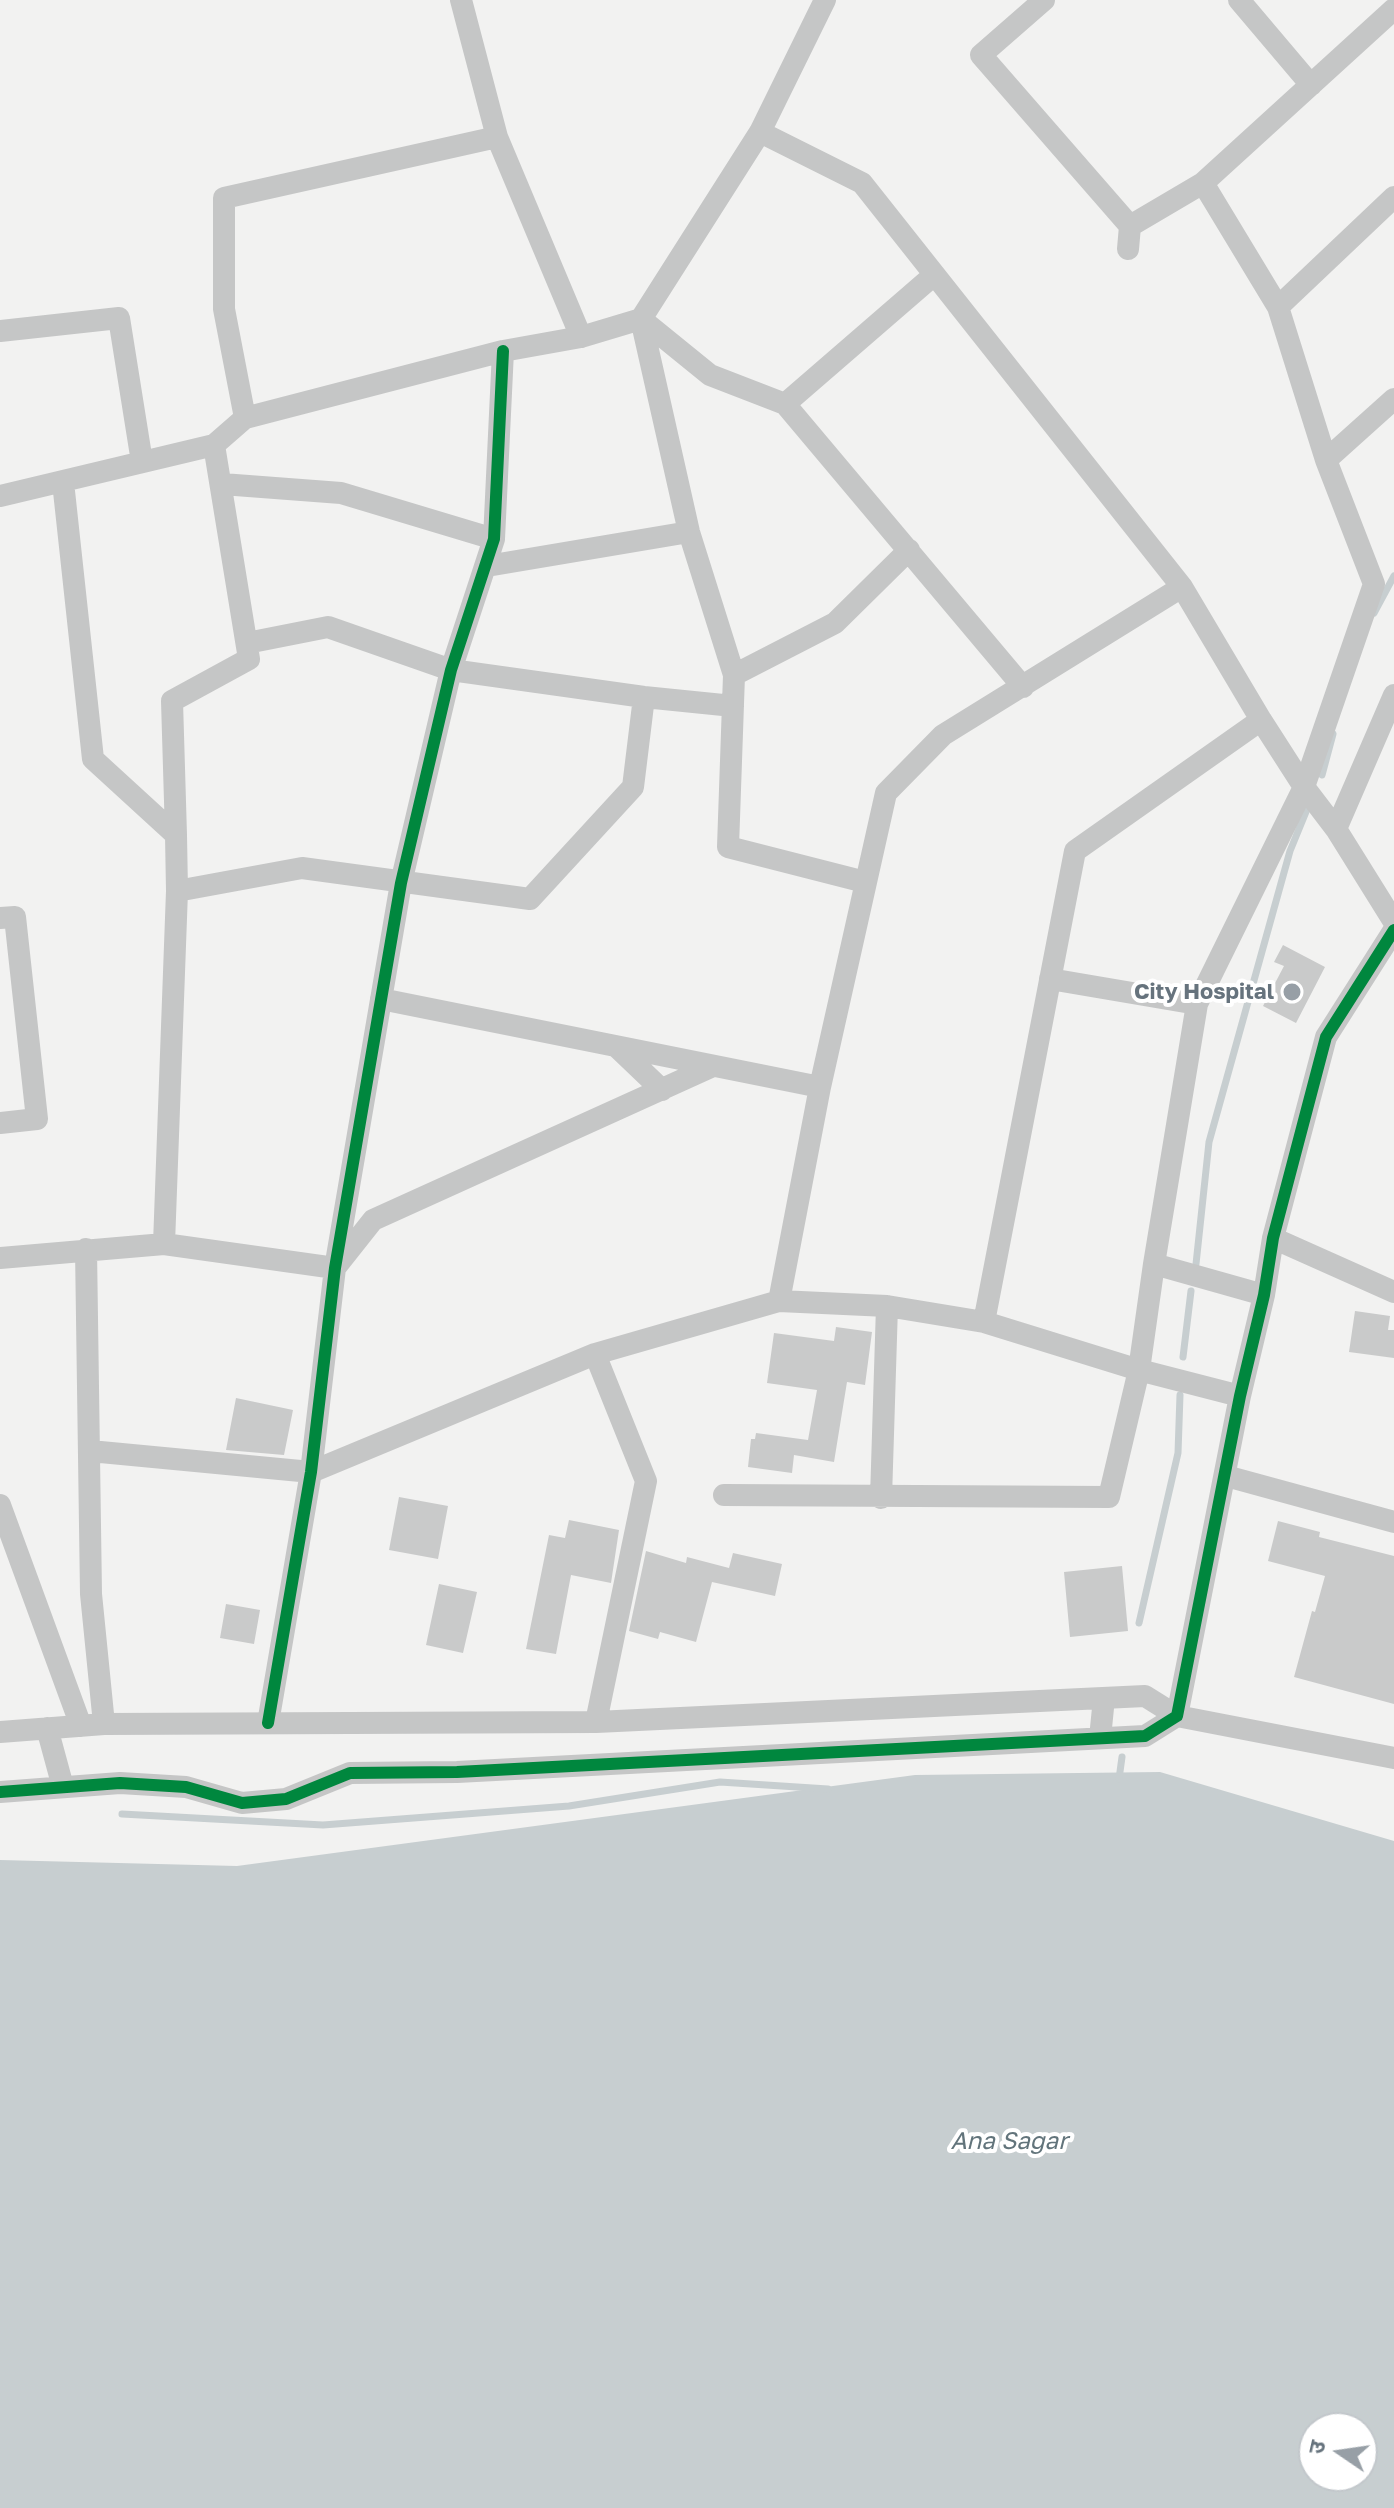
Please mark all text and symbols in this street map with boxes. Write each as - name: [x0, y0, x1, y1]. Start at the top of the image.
- place label: City Hospital: [1134, 979, 1274, 1005]
- marker: City Hospital: [1281, 981, 1303, 1003]
- water label: Ana Sagar: [951, 2127, 1067, 2155]
- north arrow: [1298, 2412, 1378, 2492]
- text: उ: [1301, 2438, 1331, 2456]

